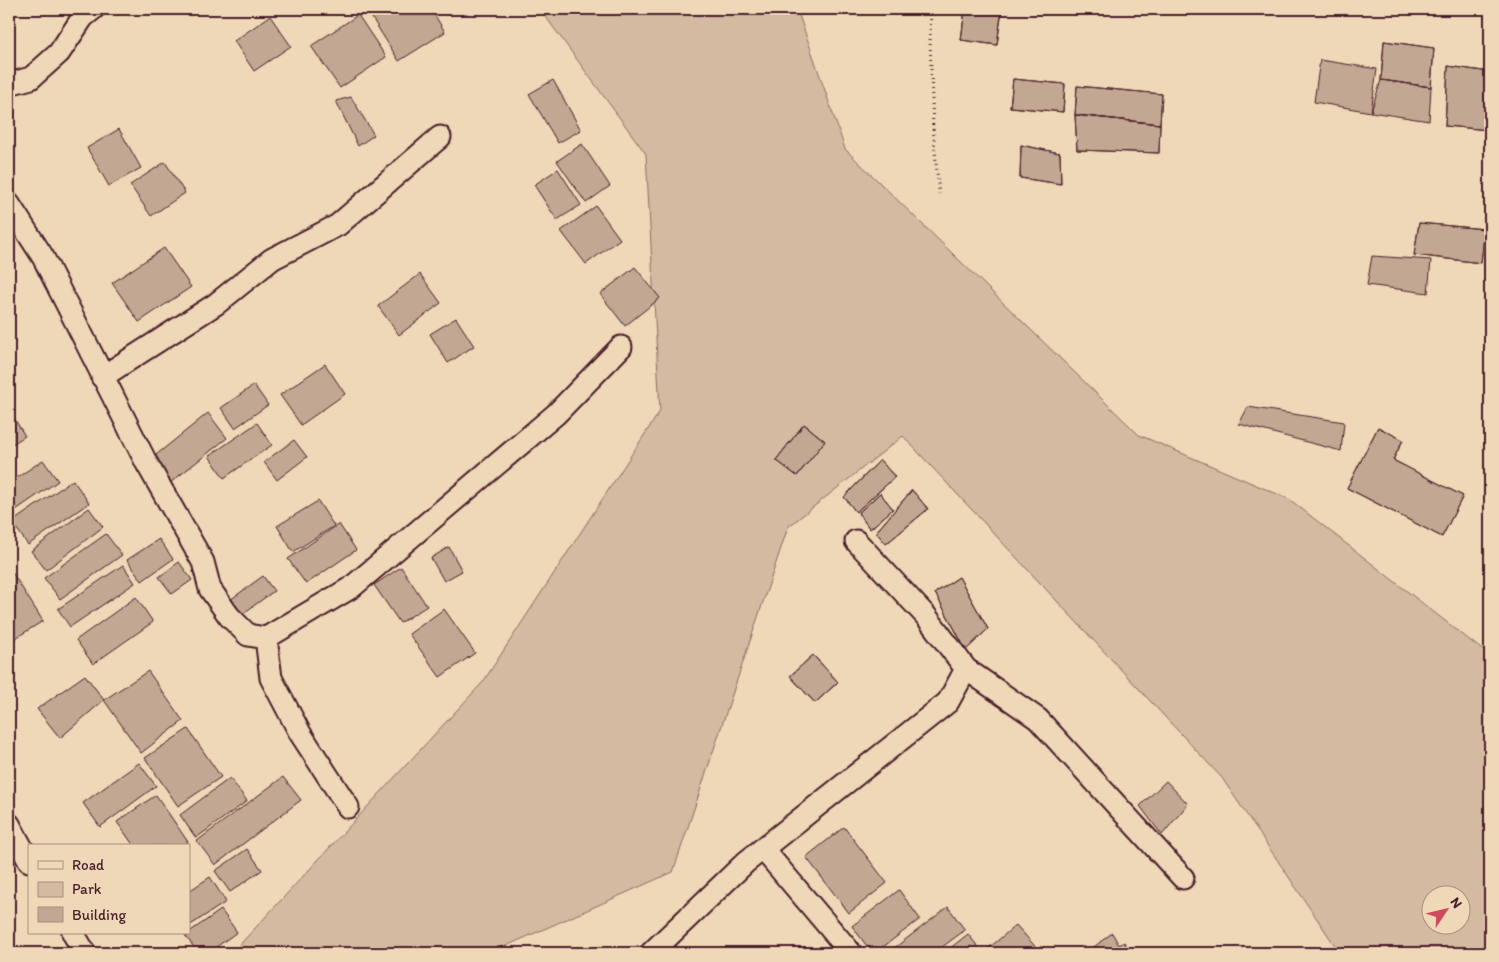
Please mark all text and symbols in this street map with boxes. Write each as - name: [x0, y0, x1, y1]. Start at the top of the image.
- legend: [28, 844, 190, 934]
- text: Road: [72, 856, 105, 874]
- text: Park: [72, 880, 102, 898]
- north arrow: [1422, 884, 1472, 934]
- text: N: [1447, 894, 1466, 912]
- text: Building: [72, 906, 126, 924]

